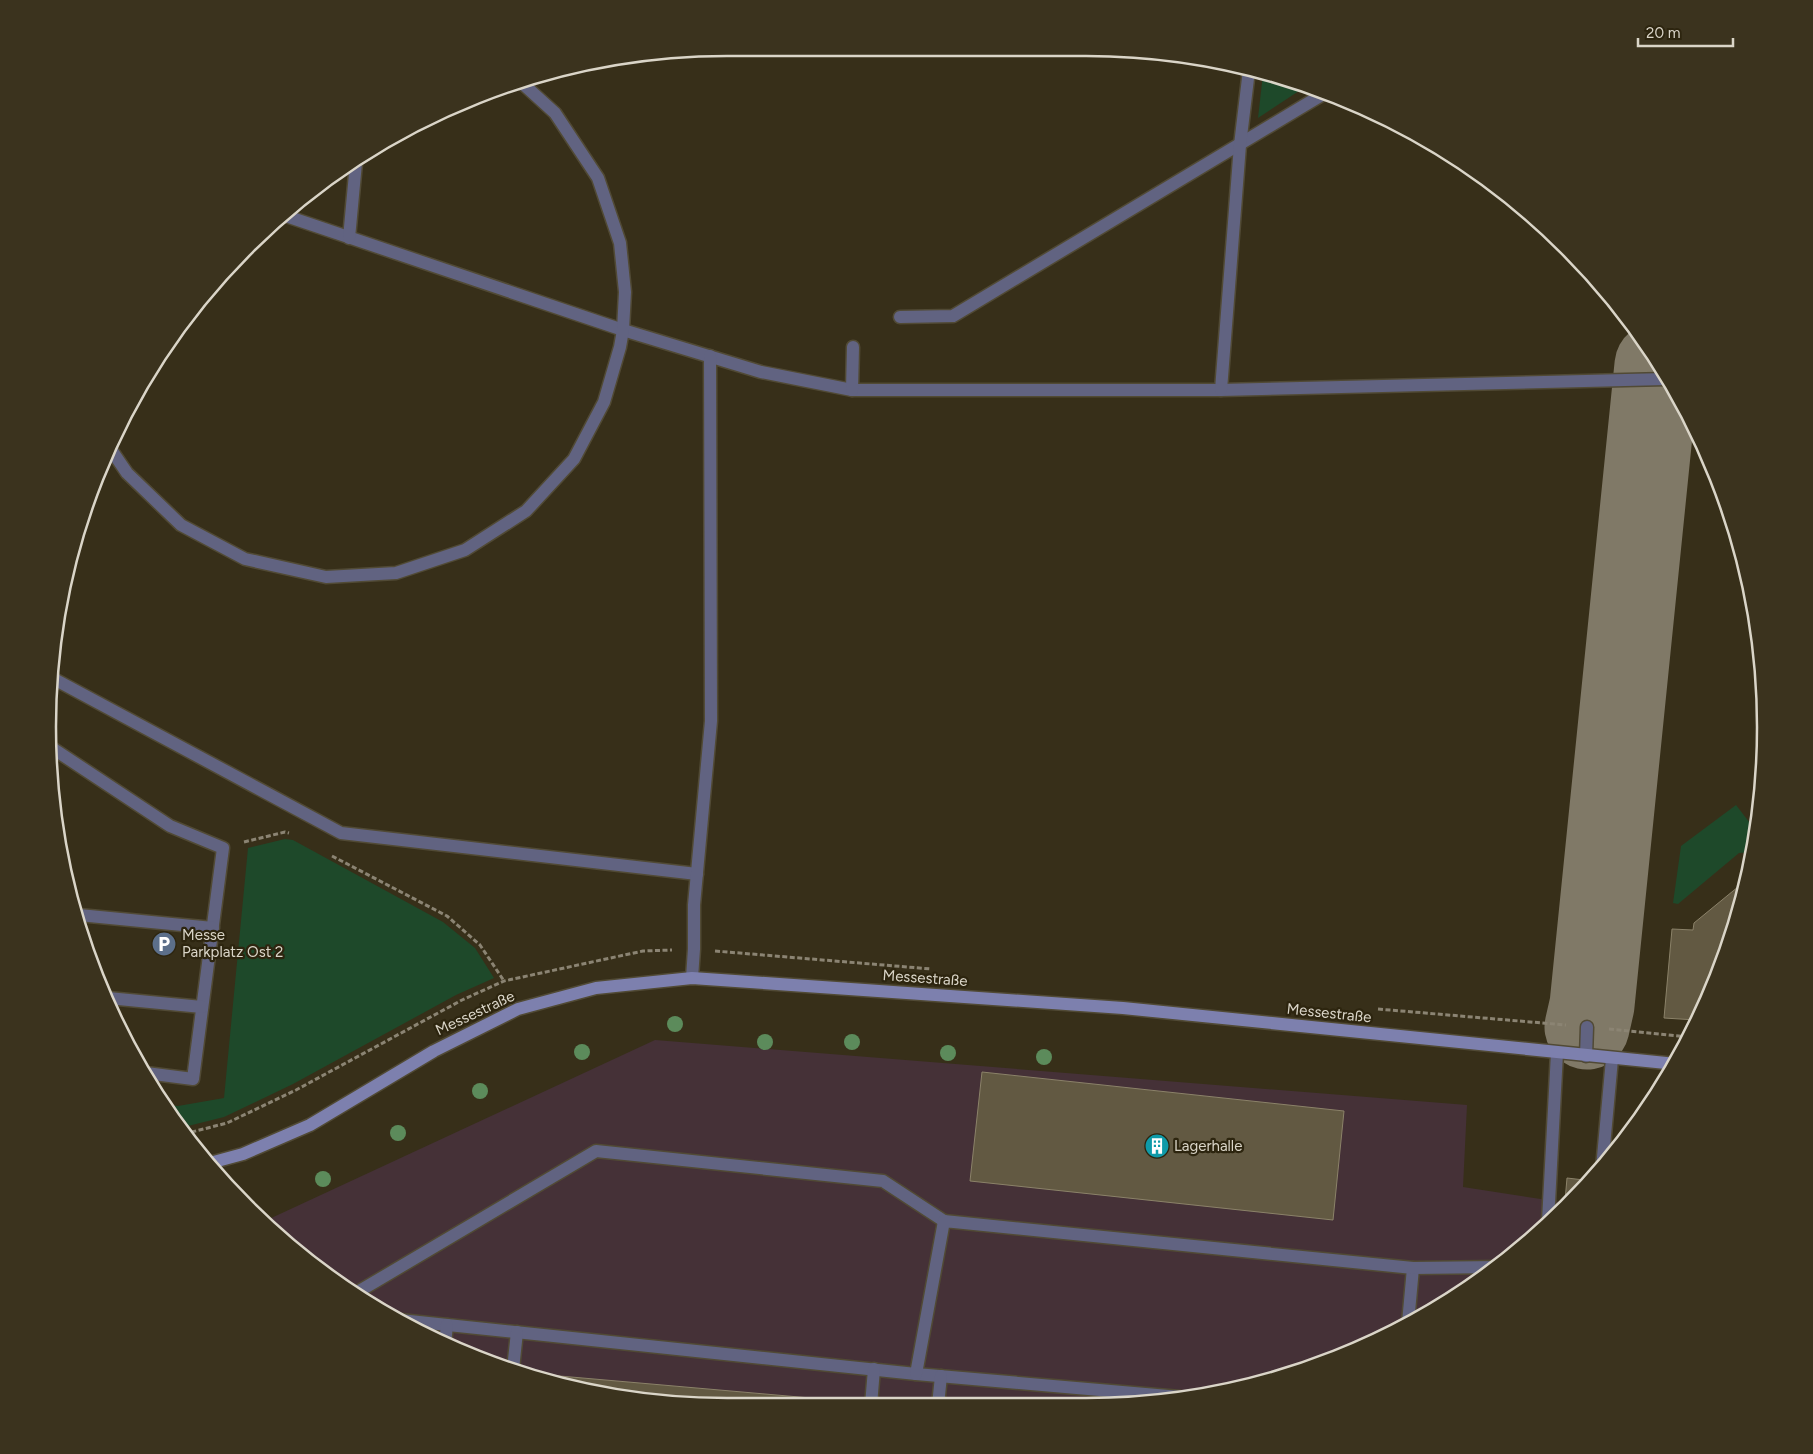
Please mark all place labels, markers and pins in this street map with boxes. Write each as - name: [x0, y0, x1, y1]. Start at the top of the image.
- place label: Messe Parkplatz Ost 2: [182, 926, 283, 961]
- parking icon: Messe Parkplatz Ost 2: [151, 931, 177, 957]
- building icon: Lagerhalle: [1144, 1133, 1170, 1159]
- place label: Lagerhalle: [1174, 1137, 1242, 1155]

